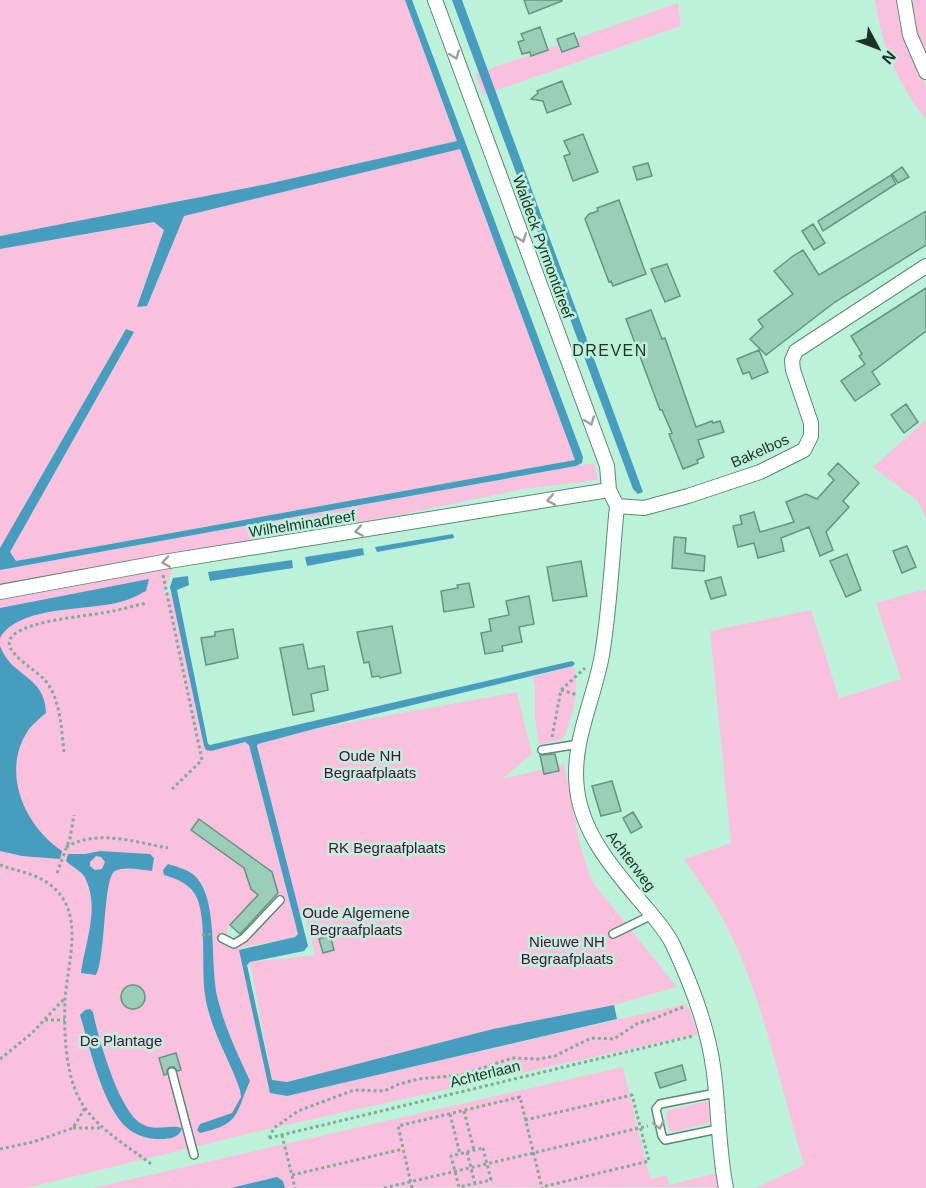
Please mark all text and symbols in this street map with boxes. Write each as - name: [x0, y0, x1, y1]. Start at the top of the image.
- north arrow: [848, 18, 908, 78]
- text: N: [879, 48, 899, 67]
- one-way arrow: [448, 49, 460, 60]
- street label: Waldeck Pyrmontdreef: [510, 173, 578, 322]
- one-way arrow: [515, 232, 528, 243]
- district label: DREVEN: [572, 342, 648, 359]
- one-way arrow: [582, 415, 595, 426]
- street label: Bakelbos: [728, 430, 791, 471]
- one-way arrow: [546, 493, 556, 506]
- street label: Wilhelminadreef: [247, 507, 357, 540]
- one-way arrow: [354, 525, 363, 537]
- one-way arrow: [161, 555, 171, 568]
- park label: Oude NH Begraafplaats: [324, 747, 416, 781]
- street label: Achterweg: [603, 827, 660, 894]
- park label: RK Begraafplaats: [328, 839, 446, 856]
- park label: Oude Algemene Begraafplaats: [302, 904, 410, 938]
- park label: Nieuwe NH Begraafplaats: [521, 933, 613, 967]
- park label: De Plantage: [80, 1032, 162, 1049]
- street label: Achterlaan: [448, 1057, 522, 1090]
- one-way arrow: [652, 1120, 665, 1130]

